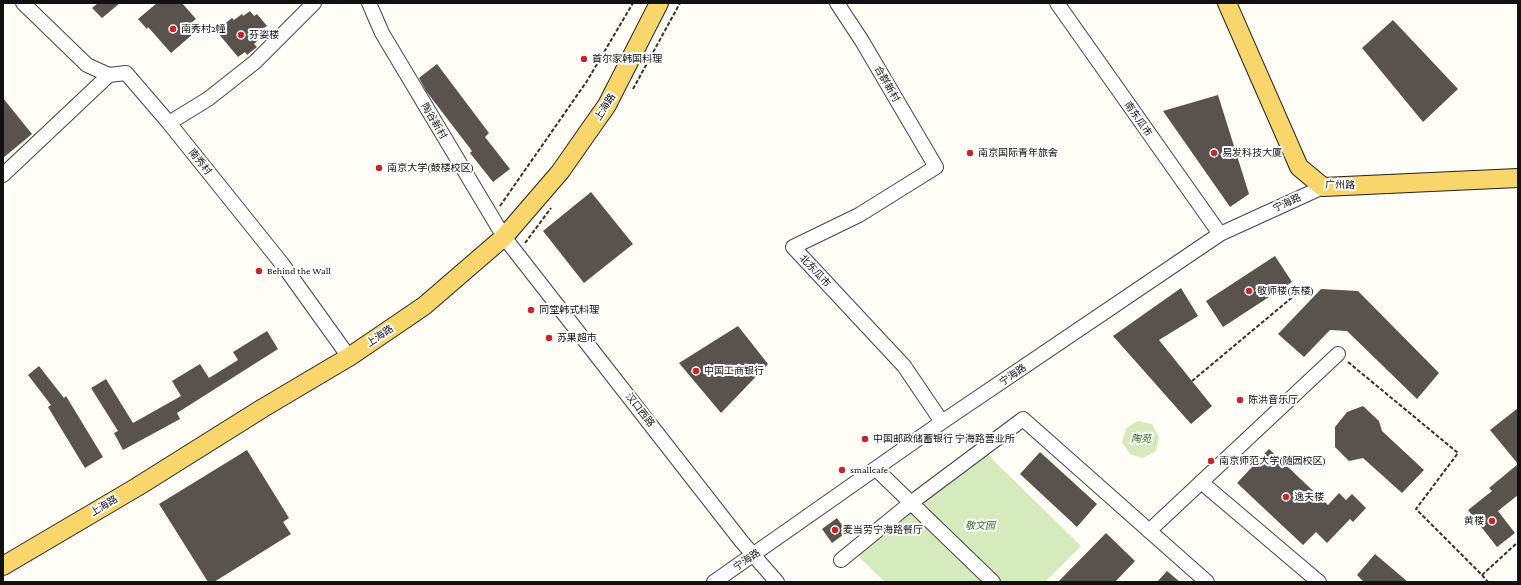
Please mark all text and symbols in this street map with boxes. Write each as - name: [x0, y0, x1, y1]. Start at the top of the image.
- place label: 南秀村2幢: [181, 23, 226, 35]
- marker: 南秀村2幢: [168, 24, 178, 34]
- place label: 芬姿楼: [249, 29, 279, 41]
- marker: 芬姿楼: [236, 30, 246, 40]
- place label: 首尔家韩国料理: [592, 53, 662, 65]
- marker: 首尔家韩国料理: [579, 54, 589, 64]
- street label: 合群新村: [872, 64, 902, 104]
- street label: 上海路: [592, 91, 618, 123]
- street label: 南东瓜市: [1122, 99, 1154, 139]
- street label: 陶谷新村: [419, 101, 449, 141]
- street label: 南秀村: [186, 147, 214, 177]
- place label: 南京国际青年旅舍: [978, 147, 1058, 159]
- place label: 易发科技大厦: [1222, 147, 1282, 159]
- marker: 南京国际青年旅舍: [965, 148, 975, 158]
- marker: 易发科技大厦: [1209, 148, 1219, 158]
- place label: 南京大学(鼓楼校区): [387, 162, 474, 174]
- marker: 南京大学(鼓楼校区): [374, 163, 384, 173]
- street label: 广州路: [1325, 179, 1355, 191]
- street label: 宁海路: [1271, 191, 1303, 215]
- street label: 北东瓜市: [797, 252, 833, 290]
- place label: Behind the Wall: [267, 265, 331, 277]
- marker: Behind the Wall: [254, 266, 264, 276]
- place label: 敬师楼(东楼): [1257, 285, 1314, 297]
- marker: 敬师楼(东楼): [1244, 286, 1254, 296]
- place label: 同堂韩式料理: [539, 304, 599, 316]
- marker: 同堂韩式料理: [526, 305, 536, 315]
- street label: 上海路: [364, 323, 396, 349]
- place label: 苏果超市: [557, 332, 597, 344]
- marker: 苏果超市: [544, 333, 554, 343]
- street label: 宁海路: [997, 362, 1029, 388]
- place label: 中国工商银行: [704, 365, 764, 377]
- marker: 中国工商银行: [691, 366, 701, 376]
- street label: 汉口西路: [623, 391, 657, 429]
- place label: 陈洪音乐厅: [1248, 394, 1298, 406]
- marker: 陈洪音乐厅: [1235, 395, 1245, 405]
- place label: 中国邮政储蓄银行 宁海路营业所: [873, 433, 1015, 445]
- park label: 陶苑: [1131, 433, 1151, 445]
- marker: 中国邮政储蓄银行 宁海路营业所: [860, 434, 870, 444]
- place label: 南京师范大学(随园校区): [1219, 455, 1326, 467]
- marker: 南京师范大学(随园校区): [1206, 456, 1216, 466]
- place label: smallcafe: [850, 464, 888, 476]
- marker: smallcafe: [837, 465, 847, 475]
- place label: 逸夫楼: [1294, 491, 1324, 503]
- marker: 逸夫楼: [1281, 492, 1291, 502]
- street label: 上海路: [88, 493, 120, 519]
- place label: 黄楼: [1464, 515, 1484, 527]
- marker: 黄楼: [1487, 516, 1497, 526]
- park label: 敬文园: [965, 520, 995, 532]
- place label: 麦当劳宁海路餐厅: [843, 524, 923, 536]
- marker: 麦当劳宁海路餐厅: [830, 525, 840, 535]
- street label: 宁海路: [731, 547, 763, 573]

